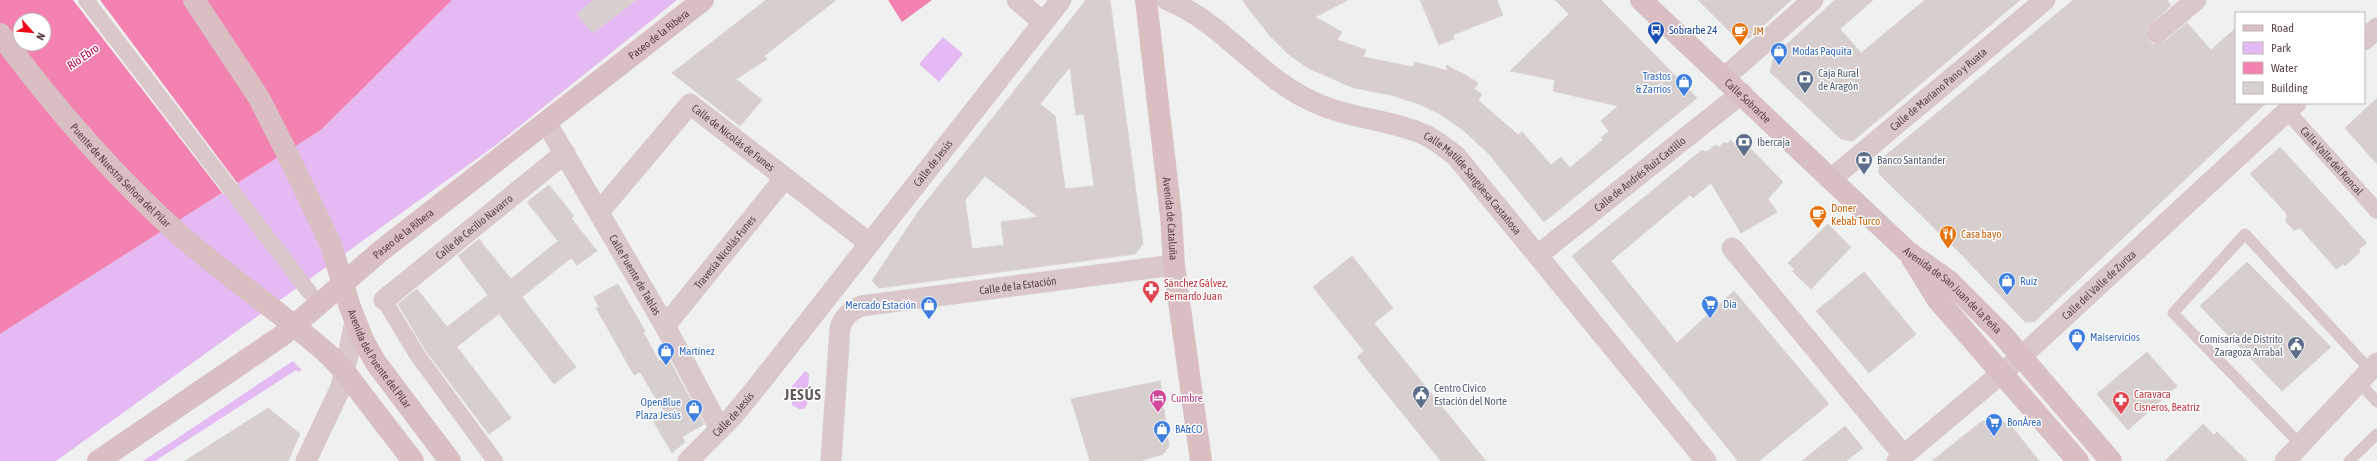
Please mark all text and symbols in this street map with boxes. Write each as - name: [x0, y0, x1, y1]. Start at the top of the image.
- street label: Paseo de la Ribera: [626, 7, 691, 62]
- north arrow: [12, 12, 52, 52]
- legend: [2235, 12, 2365, 104]
- bus stop icon: Sobrarbe 24: [1646, 20, 1666, 45]
- cafe icon: JM: [1730, 21, 1750, 46]
- text: Road: [2271, 21, 2294, 35]
- place label: Sobrarbe 24: [1669, 24, 1717, 36]
- place label: JM: [1753, 25, 1764, 37]
- text: N: [34, 31, 48, 42]
- water label: Río Ebro: [64, 41, 102, 73]
- shop icon: Modas Paquita: [1769, 41, 1789, 66]
- text: Park: [2271, 41, 2292, 55]
- place label: Modas Paquita: [1792, 45, 1852, 57]
- street label: Calle de Mariano Pano y Ruata: [1888, 45, 1989, 133]
- text: Water: [2271, 61, 2298, 75]
- place label: Caja Rural de Aragón: [1818, 67, 1859, 92]
- bank icon: Caja Rural de Aragón: [1795, 69, 1815, 94]
- place label: Trastos & Zarrios: [1636, 70, 1671, 95]
- shop icon: Trastos & Zarrios: [1674, 72, 1694, 97]
- street label: Calle Sobrarbe: [1722, 76, 1773, 125]
- text: Building: [2271, 81, 2309, 95]
- street label: Calle de Nicolás de Funes: [690, 102, 777, 174]
- street label: Puente de Nuestra Señora del Pilar: [68, 121, 174, 230]
- street label: Calle Valle del Roncal: [2298, 124, 2366, 197]
- street label: Calle Matilde Sangüesa Castañosa: [1422, 129, 1524, 237]
- bank icon: Ibercaja: [1734, 132, 1754, 157]
- street label: Calle de Andrés Ruiz Castillo: [1592, 134, 1688, 214]
- place label: Ibercaja: [1757, 136, 1790, 148]
- street label: Calle de Jesús: [911, 137, 955, 189]
- bank icon: Banco Santander: [1854, 150, 1874, 175]
- place label: Banco Santander: [1877, 154, 1946, 166]
- street label: Avenida de Cataluña: [1161, 176, 1180, 261]
- street label: Calle de Cecilio Navarro: [433, 192, 515, 262]
- place label: Doner Kebab Turco: [1831, 202, 1880, 227]
- cafe icon: Doner Kebab Turco: [1808, 204, 1828, 229]
- street label: Paseo de la Ribera: [370, 206, 436, 261]
- street label: Travesía Nicolás Funes: [692, 213, 758, 291]
- restaurant icon: Casa bayo: [1938, 224, 1958, 249]
- place label: Casa bayo: [1961, 228, 2002, 240]
- street label: Calle Puente de Tablas: [607, 233, 663, 317]
- street label: Avenida de San Juan de la Peña: [1901, 245, 2004, 336]
- street label: Calle del Valle de Zuriza: [2060, 248, 2138, 322]
- shop icon: Ruiz: [1997, 271, 2017, 296]
- street label: Calle de la Estación: [979, 274, 1057, 296]
- place label: Ruiz: [2020, 275, 2037, 287]
- place label: Sánchez Gálvez, Bernardo Juan: [1164, 277, 1228, 302]
- pharmacy icon: Sánchez Gálvez, Bernardo Juan: [1141, 279, 1161, 304]
- supermarket icon: Dia: [1700, 294, 1720, 319]
- shop icon: Mercado Estación: [919, 295, 939, 320]
- place label: Dia: [1723, 298, 1737, 310]
- place label: Mercado Estación: [845, 299, 916, 311]
- street label: Avenida del Puente del Pilar: [346, 308, 414, 411]
- shop icon: Maiservicios: [2067, 327, 2087, 352]
- place label: Maiservicios: [2090, 331, 2140, 343]
- place label: Comisaría de Distrito Zaragoza Arrabal: [2200, 333, 2283, 358]
- public building icon: Comisaría de Distrito Zaragoza Arrabal: [2286, 335, 2306, 360]
- shop icon: Martínez: [656, 341, 676, 366]
- place label: Martínez: [679, 345, 715, 357]
- place label: Centro Civico Estación del Norte: [1434, 382, 1507, 407]
- public building icon: Centro Civico Estación del Norte: [1411, 384, 1431, 409]
- district label: JESÚS: [783, 386, 822, 403]
- hotel icon: Cumbre: [1148, 388, 1168, 413]
- place label: Caravaca Cisneros, Beatriz: [2134, 388, 2200, 413]
- street label: Calle de Jesús: [710, 389, 756, 439]
- pharmacy icon: Caravaca Cisneros, Beatriz: [2111, 390, 2131, 415]
- place label: Cumbre: [1171, 392, 1203, 404]
- place label: OpenBlue Plaza Jesús: [635, 396, 681, 421]
- shop icon: OpenBlue Plaza Jesús: [684, 398, 704, 423]
- supermarket icon: BonÀrea: [1984, 412, 2004, 437]
- place label: BonÀrea: [2007, 416, 2041, 428]
- shop icon: BA&CO: [1152, 419, 1172, 444]
- place label: BA&CO: [1175, 423, 1202, 435]

